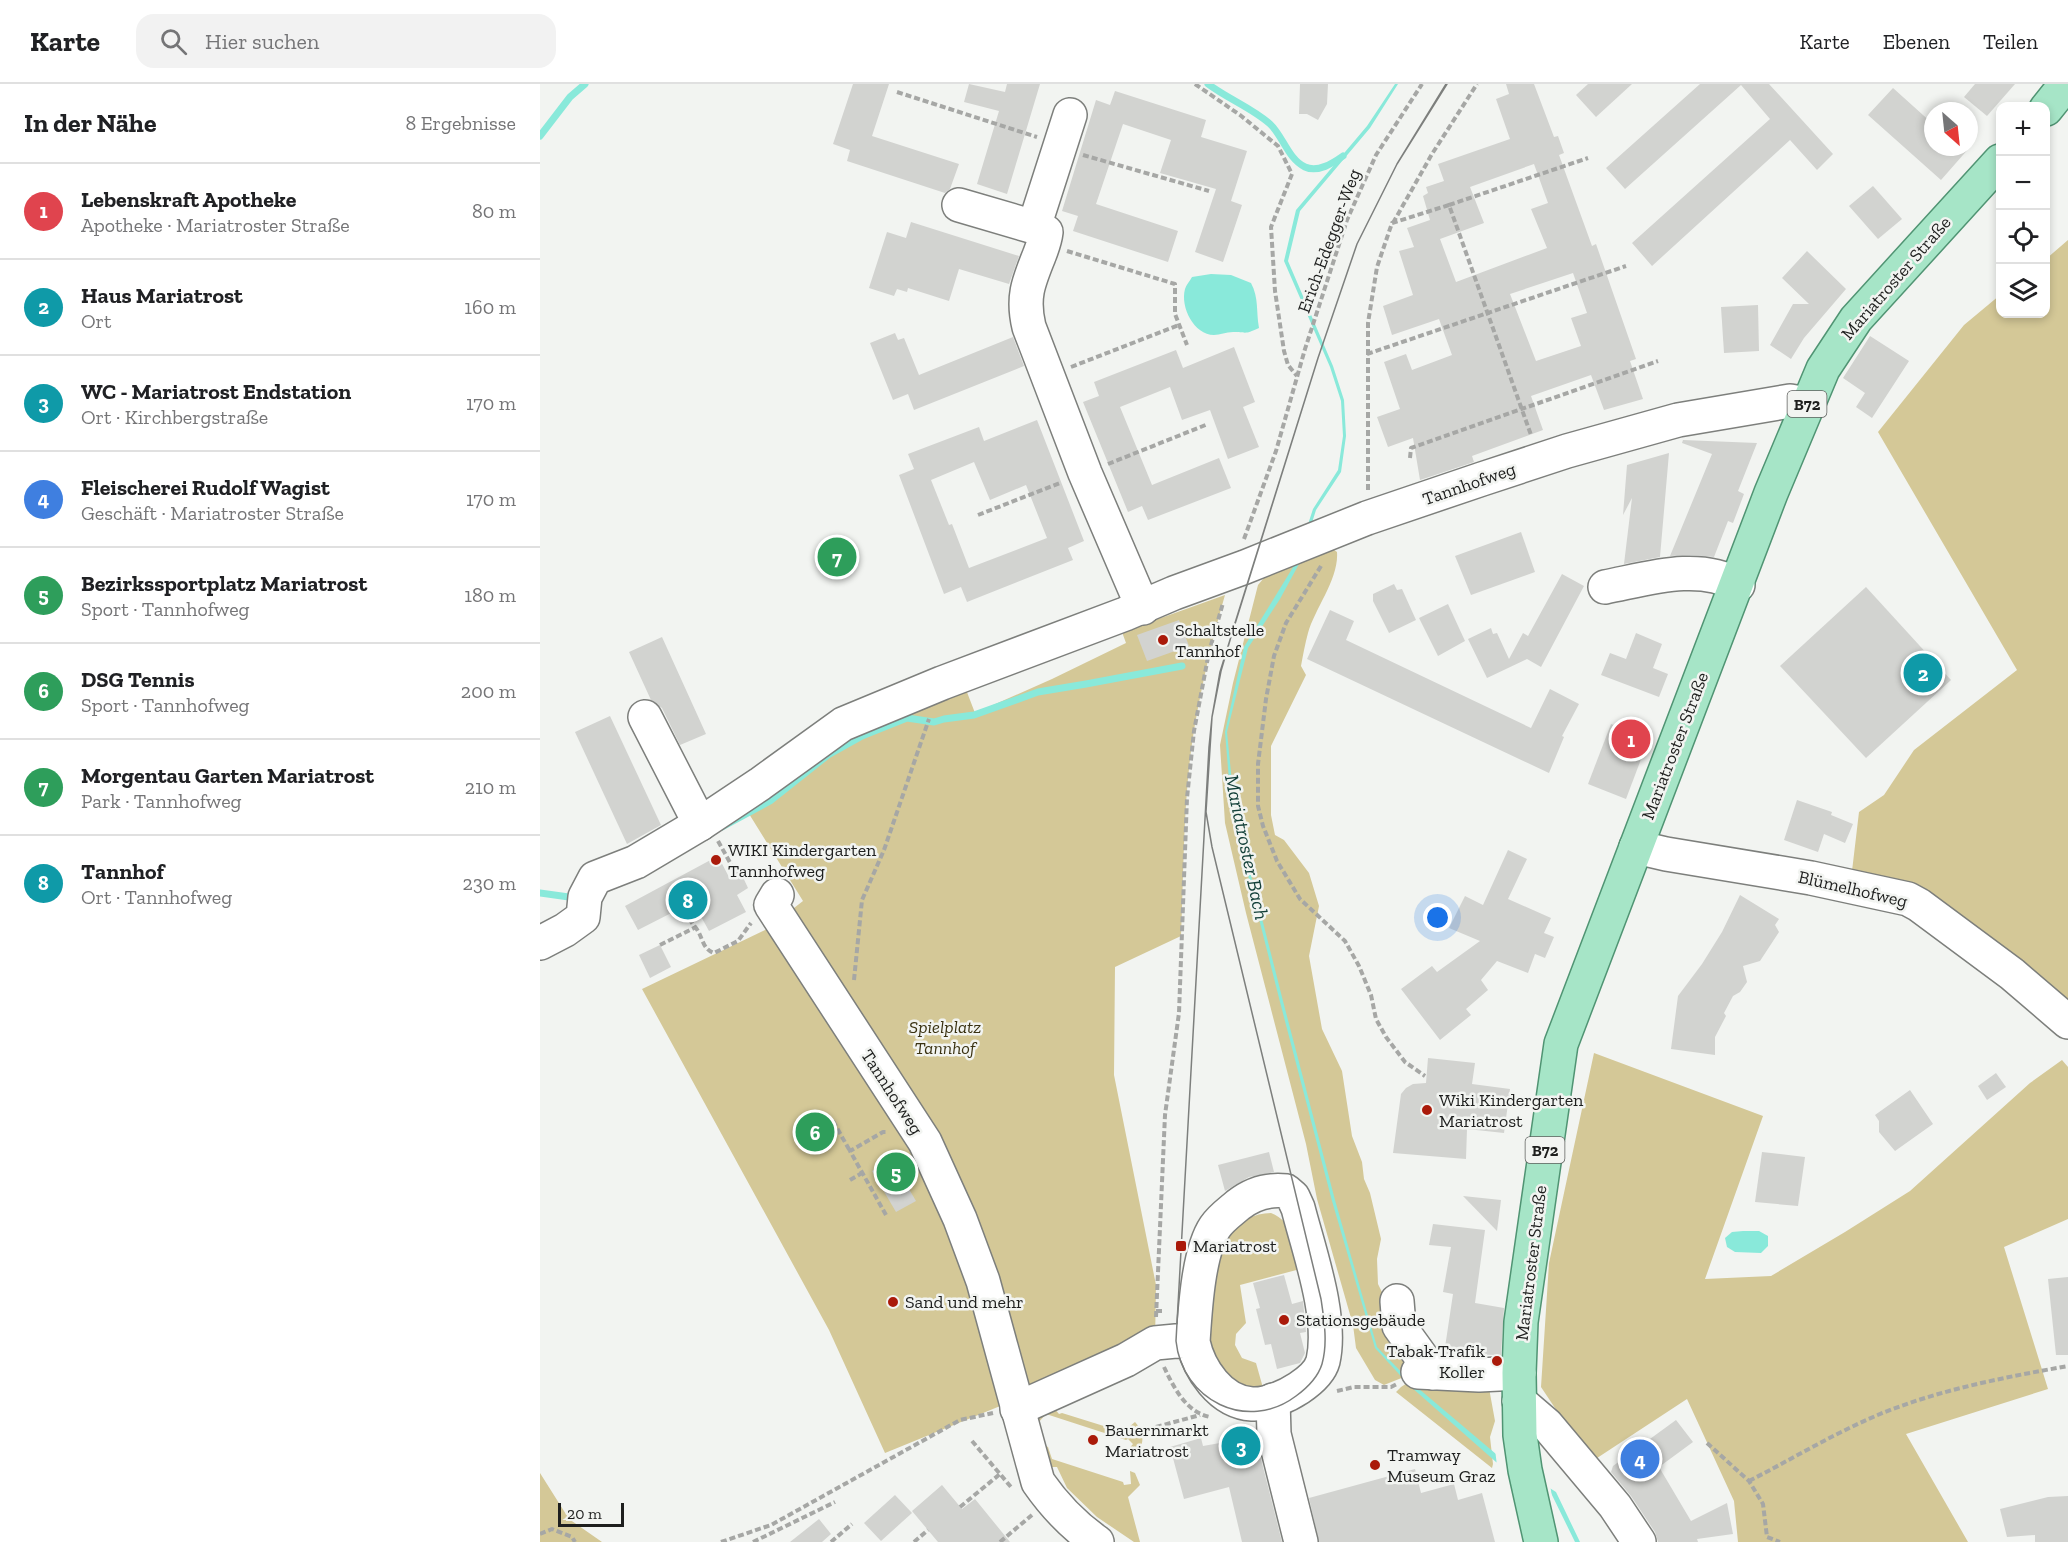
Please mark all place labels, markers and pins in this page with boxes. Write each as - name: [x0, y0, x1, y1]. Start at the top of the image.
- pin: 7: [818, 534, 856, 580]
- place label: Schaltstelle Tannhof: [1175, 619, 1264, 662]
- marker: Schaltstelle Tannhof: [1156, 633, 1170, 647]
- pin: 2: [1904, 650, 1942, 696]
- pin: 1: [1612, 716, 1650, 762]
- place label: WIKI Kindergarten Tannhofweg: [728, 839, 877, 882]
- marker: WIKI Kindergarten Tannhofweg: [709, 853, 723, 867]
- pin: 8: [668, 878, 708, 922]
- place label: Wiki Kindergarten Mariatrost: [1439, 1089, 1584, 1132]
- marker: Wiki Kindergarten Mariatrost: [1420, 1103, 1434, 1117]
- pin: 6: [796, 1110, 834, 1154]
- pin: 5: [876, 1150, 916, 1194]
- place label: Mariatrost: [1193, 1235, 1277, 1257]
- marker: Mariatrost: [1174, 1239, 1188, 1253]
- place label: Sand und mehr: [905, 1291, 1024, 1313]
- marker: Sand und mehr: [886, 1295, 900, 1309]
- place label: Stationsgebäude: [1296, 1309, 1425, 1331]
- marker: Stationsgebäude: [1277, 1313, 1291, 1327]
- place label: Tabak-Trafik Koller: [1386, 1340, 1486, 1383]
- marker: Tabak-Trafik Koller: [1490, 1354, 1504, 1368]
- place label: Bauernmarkt Mariatrost: [1105, 1419, 1209, 1462]
- pin: 3: [1222, 1424, 1260, 1468]
- marker: Bauernmarkt Mariatrost: [1086, 1433, 1100, 1447]
- pin: 4: [1620, 1436, 1660, 1482]
- place label: Tramway Museum Graz: [1387, 1444, 1496, 1487]
- marker: Tramway Museum Graz: [1368, 1458, 1382, 1472]

